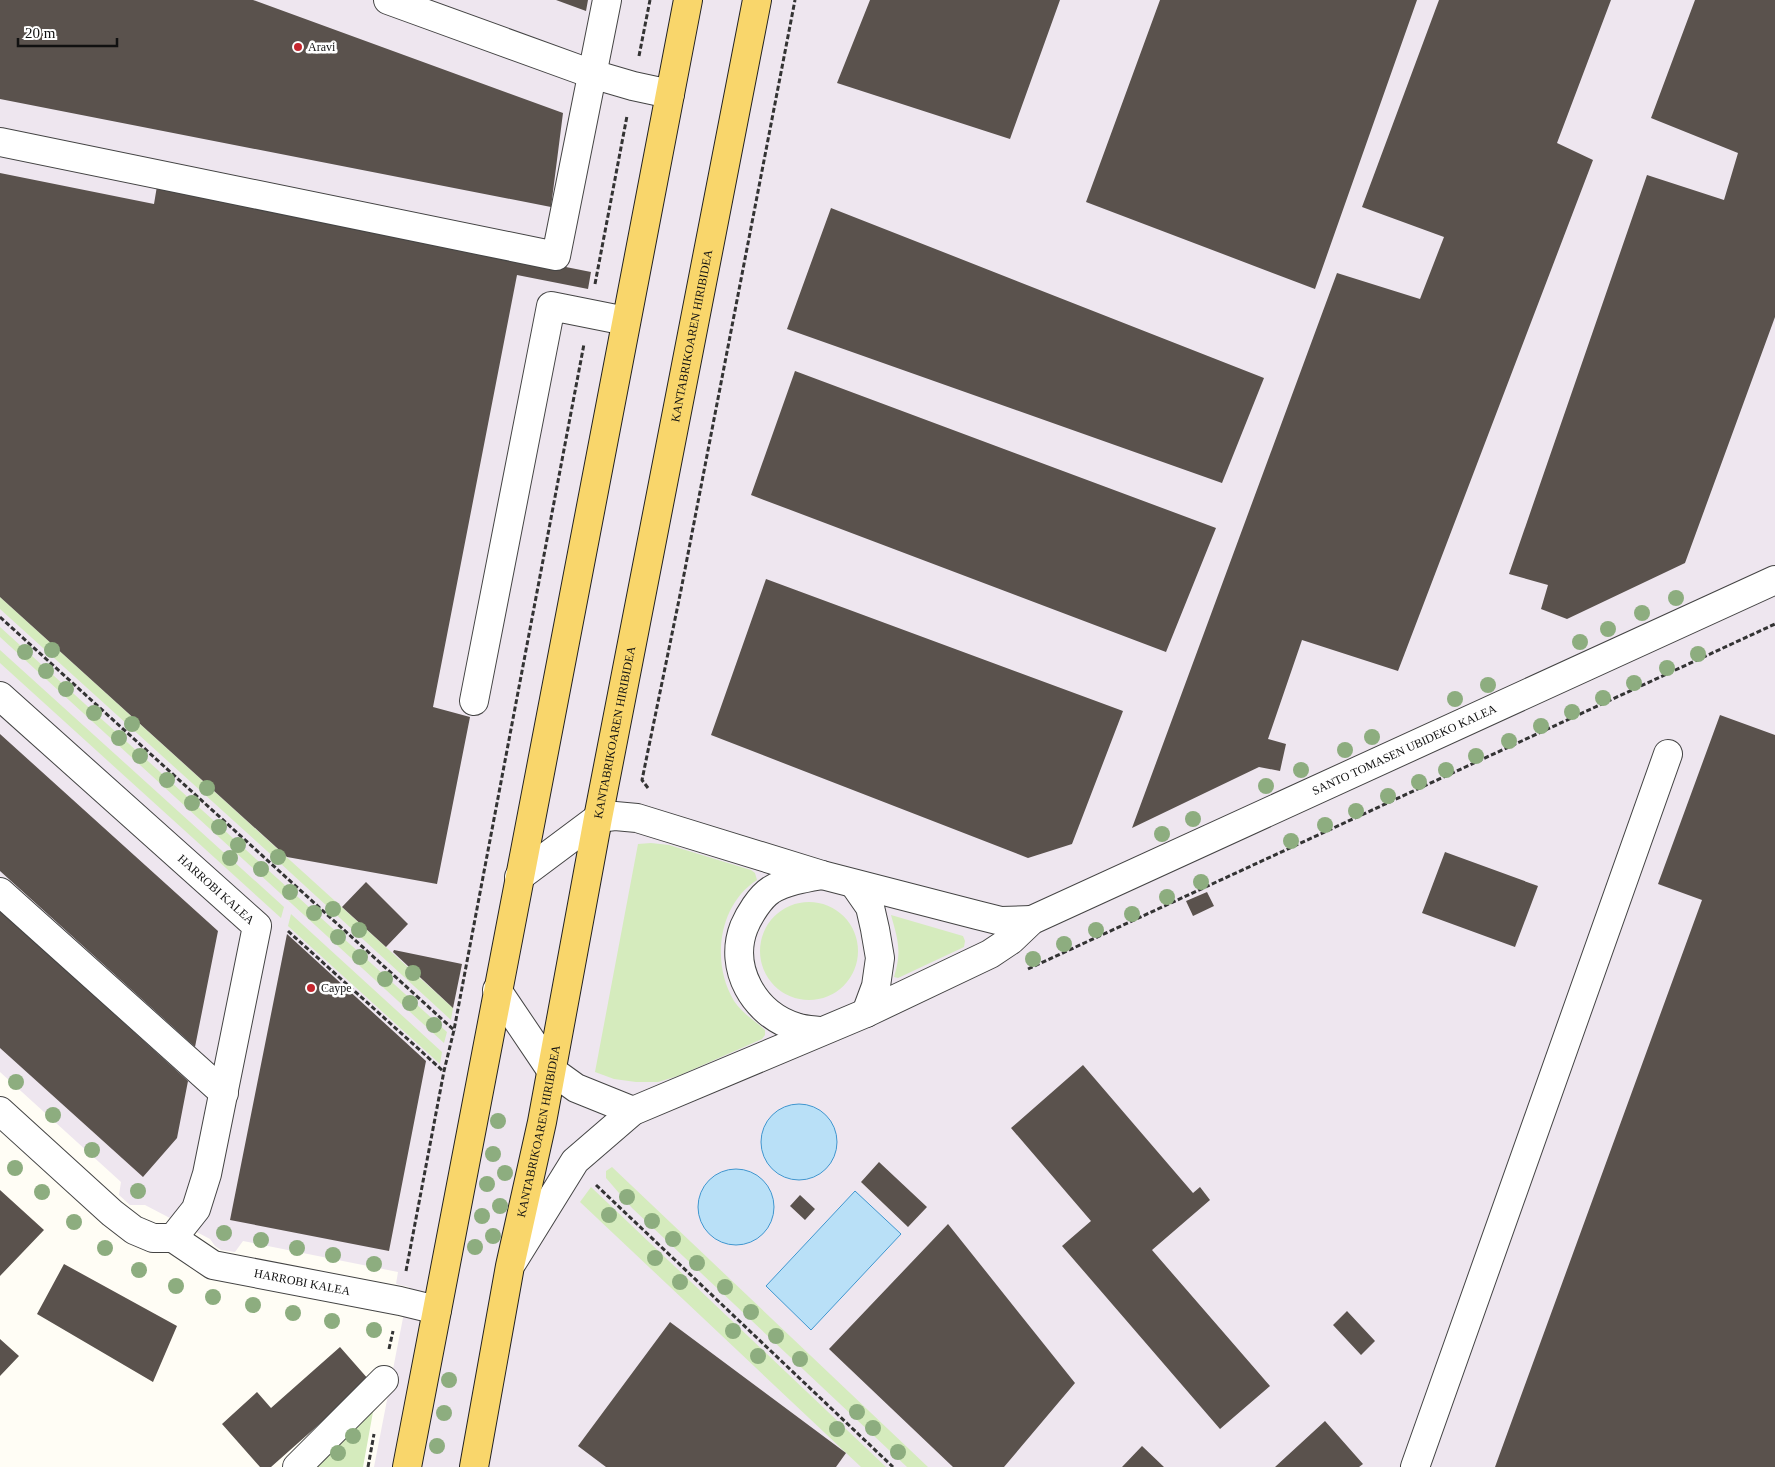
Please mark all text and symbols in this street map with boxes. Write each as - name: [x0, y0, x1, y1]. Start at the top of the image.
- scale bar: [18, 15, 116, 47]
- text: 20 m: [25, 25, 56, 41]
- place label: Aravi: [308, 40, 336, 54]
- marker: Aravi: [292, 41, 304, 53]
- street label: KANTABRIKOAREN HIRIBIDEA: [668, 248, 715, 423]
- street label: KANTABRIKOAREN HIRIBIDEA: [591, 645, 638, 820]
- street label: SANTO TOMASEN UBIDEKO KALEA: [1310, 701, 1499, 798]
- street label: HARROBI KALEA: [175, 852, 257, 927]
- place label: Caype: [321, 981, 352, 995]
- marker: Caype: [305, 982, 317, 994]
- street label: KANTABRIKOAREN HIRIBIDEA: [514, 1044, 563, 1219]
- street label: HARROBI KALEA: [253, 1266, 352, 1298]

